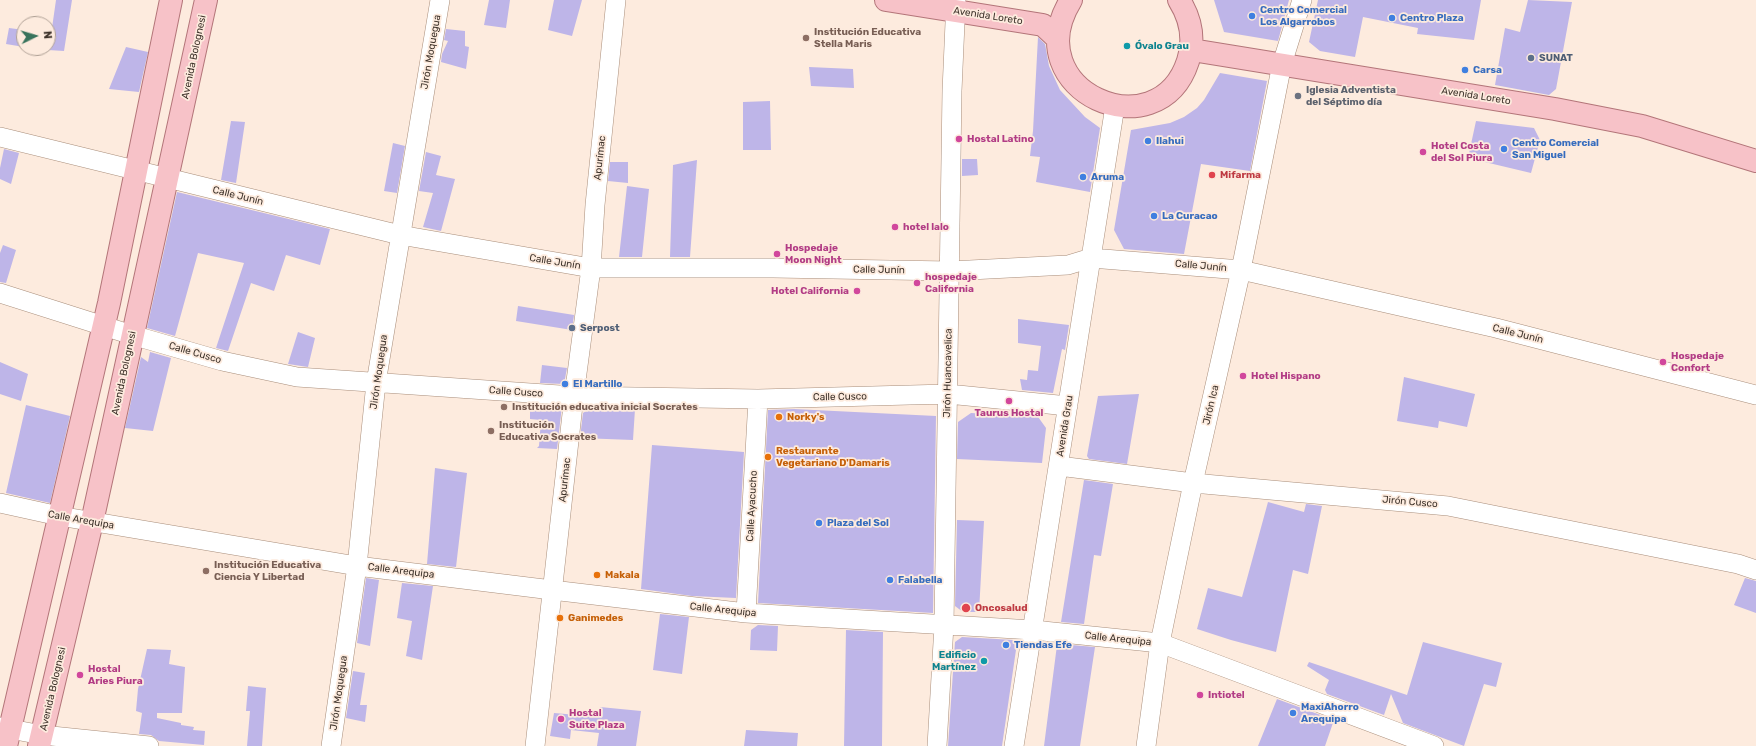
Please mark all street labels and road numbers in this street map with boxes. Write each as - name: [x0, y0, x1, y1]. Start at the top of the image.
- street label: Avenida Loreto: [953, 5, 1023, 27]
- street label: Avenida Bolognesi: [179, 14, 209, 100]
- street label: Jirón Moquegua: [419, 14, 443, 90]
- street label: Avenida Loreto: [1441, 85, 1511, 107]
- street label: Apurímac: [592, 135, 608, 181]
- street label: Calle Junín: [211, 184, 265, 208]
- street label: Calle Junín: [528, 252, 582, 272]
- street label: Calle Junín: [1175, 258, 1227, 274]
- street label: Calle Junín: [853, 264, 905, 276]
- street label: Calle Junín: [1491, 322, 1545, 346]
- street label: Jirón Huancavelica: [941, 328, 955, 418]
- street label: Avenida Bolognesi: [109, 330, 139, 416]
- street label: Jirón Moquegua: [368, 334, 390, 410]
- street label: Calle Cusco: [167, 340, 223, 366]
- street label: Calle Cusco: [489, 384, 543, 400]
- street label: Jirón Ica: [1201, 384, 1221, 426]
- street label: Calle Cusco: [813, 391, 867, 403]
- street label: Avenida Grau: [1054, 395, 1076, 457]
- street label: Apurímac: [557, 457, 573, 503]
- street label: Calle Ayacucho: [744, 470, 760, 542]
- street label: Jirón Cusco: [1382, 494, 1438, 510]
- street label: Calle Arequipa: [47, 508, 115, 532]
- street label: Calle Arequipa: [367, 561, 435, 581]
- street label: Calle Arequipa: [689, 601, 757, 619]
- street label: Calle Arequipa: [1084, 630, 1152, 648]
- street label: Avenida Bolognesi: [38, 646, 68, 732]
- street label: Jirón Moquegua: [328, 655, 350, 731]

